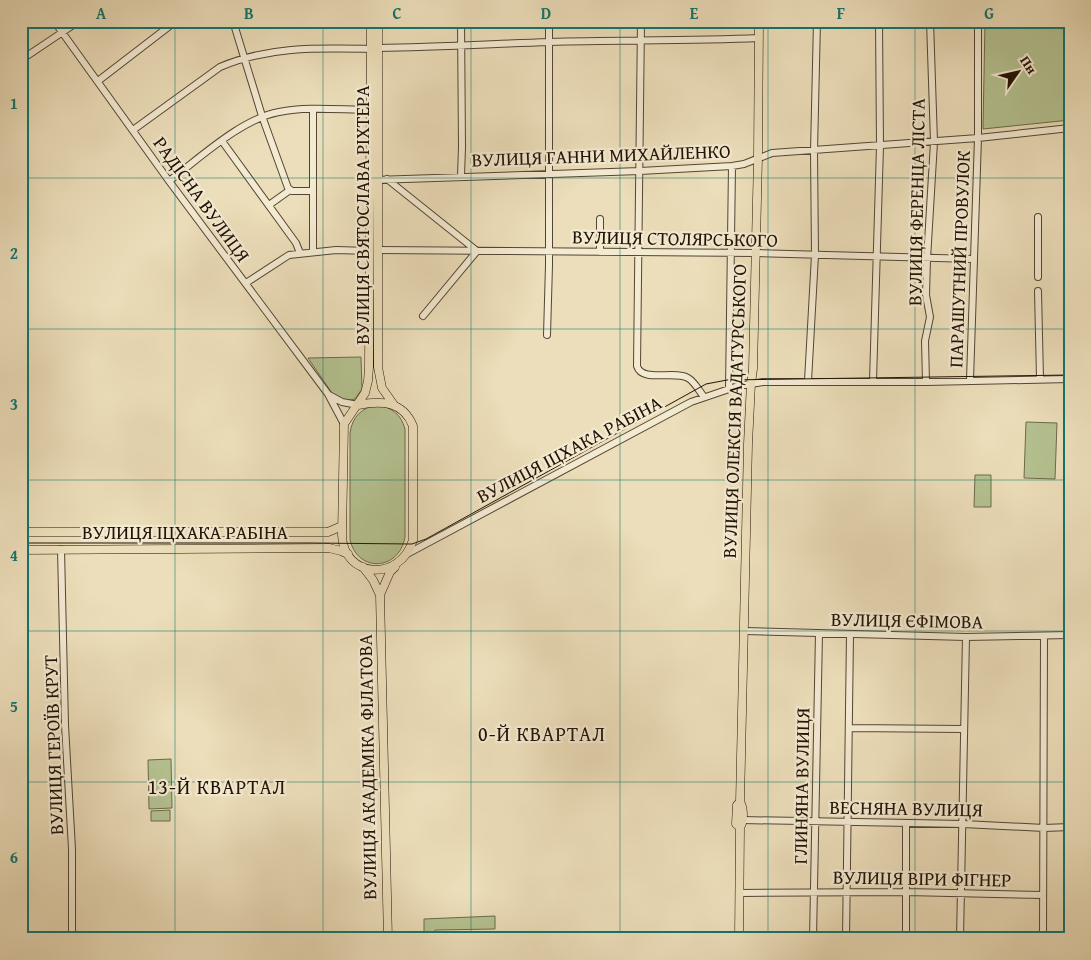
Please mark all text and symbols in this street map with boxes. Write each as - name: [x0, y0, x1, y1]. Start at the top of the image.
- text: A: [96, 1, 107, 25]
- text: B: [244, 1, 254, 25]
- text: C: [392, 1, 402, 25]
- text: D: [541, 1, 551, 25]
- text: E: [690, 1, 699, 25]
- text: F: [837, 1, 845, 25]
- text: G: [984, 1, 994, 25]
- north arrow: [994, 48, 1044, 98]
- text: Пн: [1015, 52, 1042, 78]
- street label: ВУЛИЦЯ СВЯТОСЛАВА РІХТЕРА: [348, 85, 376, 345]
- text: 1: [10, 91, 18, 115]
- street label: ВУЛИЦЯ ФЕРЕНЦА ЛІСТА: [900, 98, 932, 306]
- street label: РАДІСНА ВУЛИЦЯ: [147, 130, 257, 268]
- street label: ВУЛИЦЯ ГАННИ МИХАЙЛЕНКО: [471, 136, 731, 174]
- street label: ПАРАШУТНИЙ ПРОВУЛОК: [941, 149, 977, 368]
- street label: ВУЛИЦЯ СТОЛЯРСЬКОГО: [572, 222, 778, 254]
- text: 2: [10, 241, 18, 265]
- street label: ВУЛИЦЯ ОЛЕКСІЯ ВАДАТУРСЬКОГО: [715, 263, 753, 559]
- street label: ВУЛИЦЯ ІЦХАКА РАБІНА: [471, 388, 667, 510]
- text: 3: [10, 392, 18, 416]
- street label: ВУЛИЦЯ ІЦХАКА РАБІНА: [82, 518, 289, 546]
- text: 4: [10, 543, 18, 567]
- street label: ВУЛИЦЯ ЄФІМОВА: [831, 605, 984, 635]
- street label: ВУЛИЦЯ АКАДЕМІКА ФІЛАТОВА: [351, 633, 383, 900]
- street label: ВУЛИЦЯ ГЕРОЇВ КРУТ: [36, 654, 70, 836]
- text: 5: [10, 694, 18, 718]
- street label: ГЛИНЯНА ВУЛИЦЯ: [786, 707, 816, 865]
- district label: 0-Й КВАРТАЛ: [478, 719, 606, 748]
- district label: 13-Й КВАРТАЛ: [148, 772, 286, 801]
- street label: ВЕСНЯНА ВУЛИЦЯ: [829, 793, 983, 823]
- text: 6: [10, 845, 18, 869]
- street label: ВУЛИЦЯ ВІРИ ФІГНЕР: [833, 862, 1011, 894]

